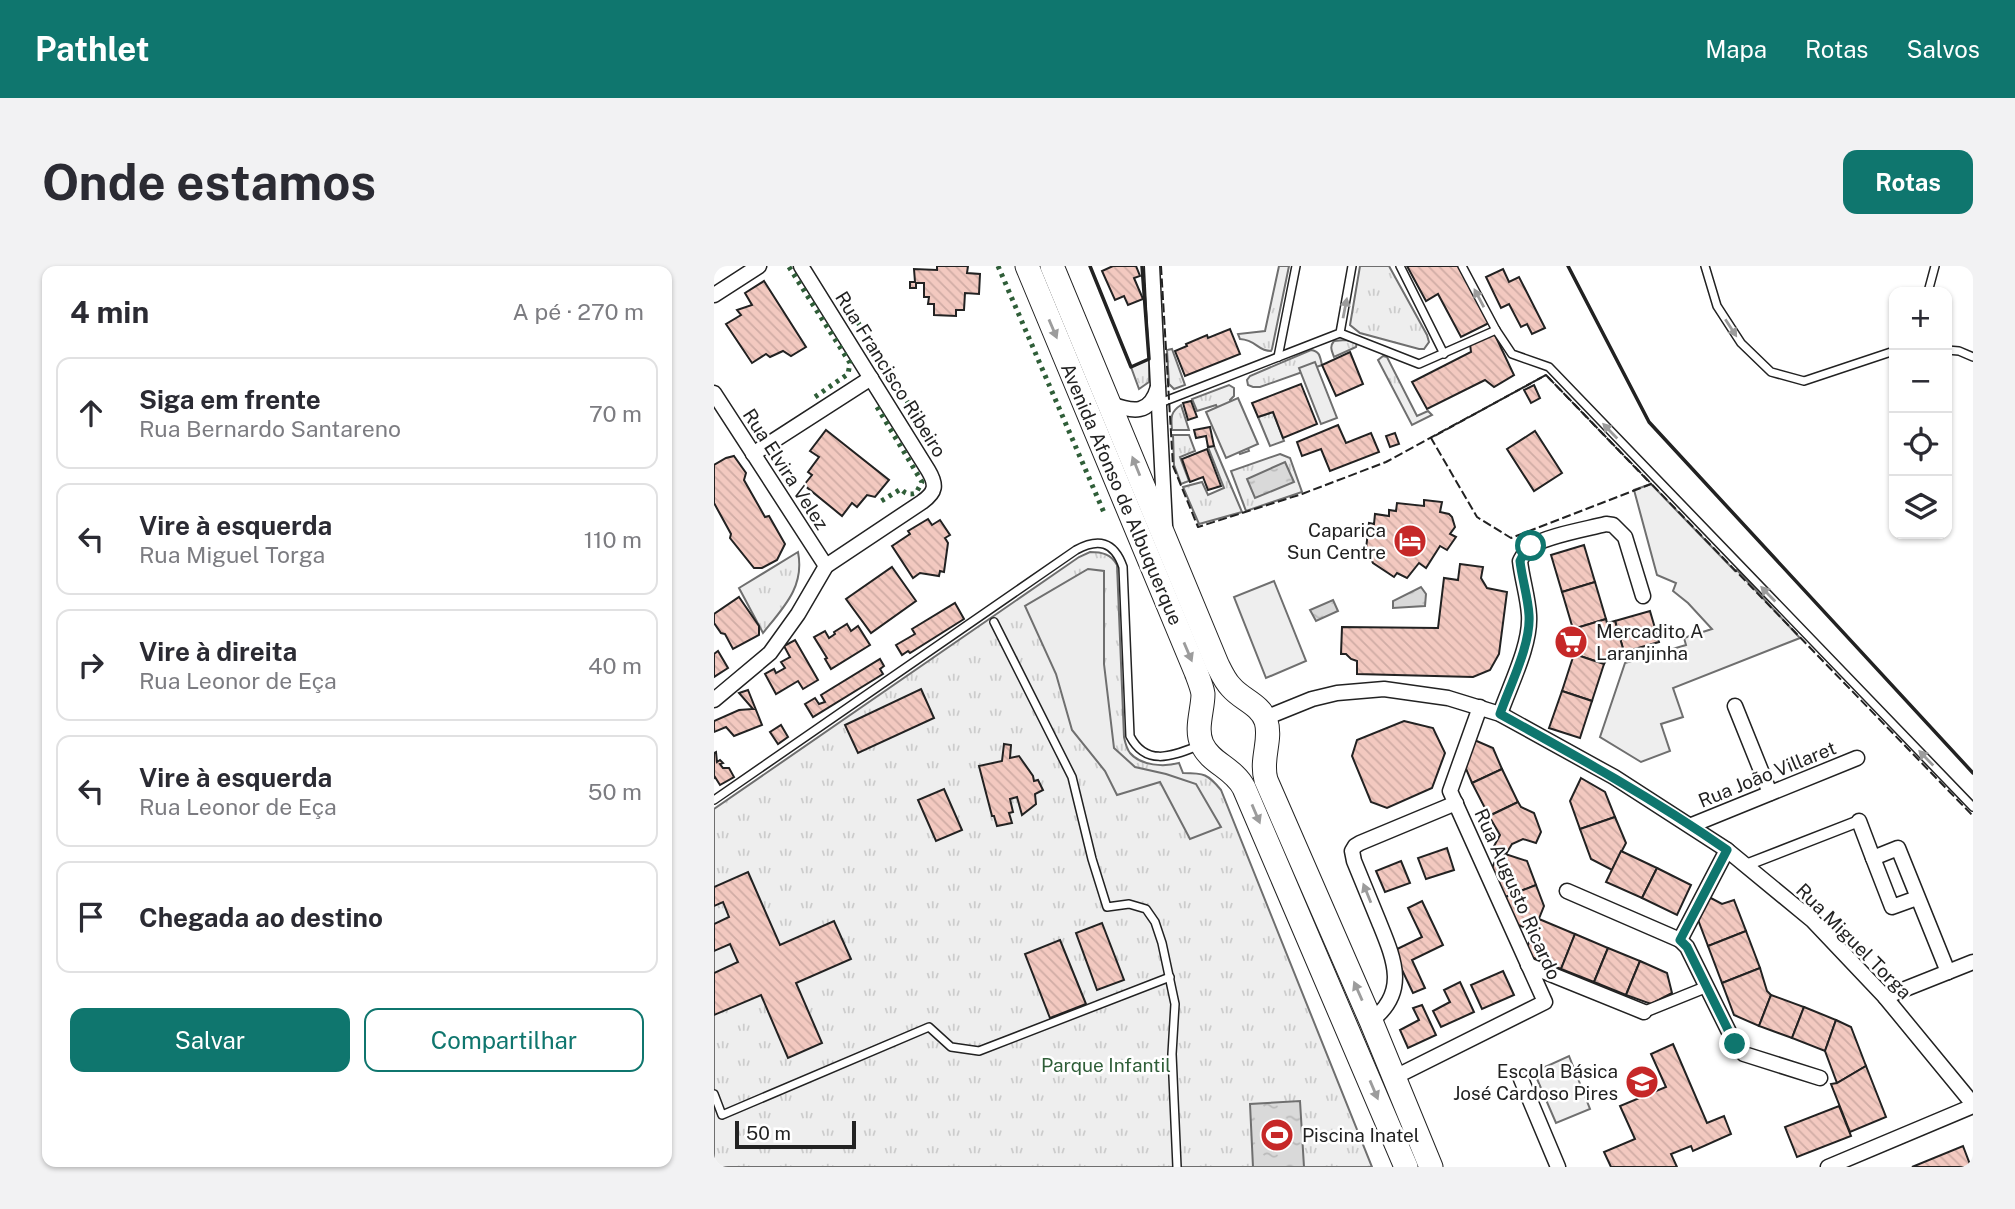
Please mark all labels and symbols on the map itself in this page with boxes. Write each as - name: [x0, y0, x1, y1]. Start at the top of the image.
- street label: Rua Francisco Ribeiro: [831, 287, 951, 461]
- one-way arrow: [1473, 288, 1485, 308]
- one-way arrow: [1339, 297, 1350, 319]
- one-way arrow: [1048, 319, 1059, 340]
- one-way arrow: [1724, 319, 1738, 337]
- street label: Avenida Afonso de Albuquerque: [1057, 360, 1187, 628]
- street label: Rua Elvira Velez: [739, 404, 833, 534]
- one-way arrow: [1601, 422, 1618, 439]
- one-way arrow: [1131, 455, 1142, 476]
- place label: Caparica Sun Centre: [1287, 519, 1386, 563]
- hotel icon: Caparica Sun Centre: [1391, 522, 1429, 560]
- route start: [1515, 530, 1546, 561]
- one-way arrow: [1759, 586, 1776, 603]
- place label: Mercadito A Laranjinha: [1596, 620, 1703, 664]
- supermarket icon: Mercadito A Laranjinha: [1552, 623, 1590, 661]
- one-way arrow: [1182, 642, 1194, 662]
- street label: Rua João Villaret: [1695, 736, 1839, 812]
- one-way arrow: [1918, 750, 1934, 767]
- one-way arrow: [1250, 803, 1261, 824]
- street label: Rua Augusto Ricardo: [1470, 805, 1566, 983]
- street label: Rua Miguel Torga: [1792, 879, 1916, 1003]
- one-way arrow: [1362, 882, 1373, 903]
- one-way arrow: [1352, 981, 1364, 1001]
- route end: [1719, 1028, 1750, 1059]
- park label: Parque Infantil: [1041, 1054, 1171, 1076]
- place label: Escola Básica José Cardoso Pires: [1453, 1060, 1618, 1104]
- school or university icon: Escola Básica José Cardoso Pires: [1623, 1063, 1661, 1101]
- one-way arrow: [1369, 1080, 1380, 1101]
- sports icon: Piscina Inatel: [1258, 1116, 1296, 1154]
- scale bar: [735, 1118, 856, 1150]
- place label: Piscina Inatel: [1302, 1124, 1420, 1146]

